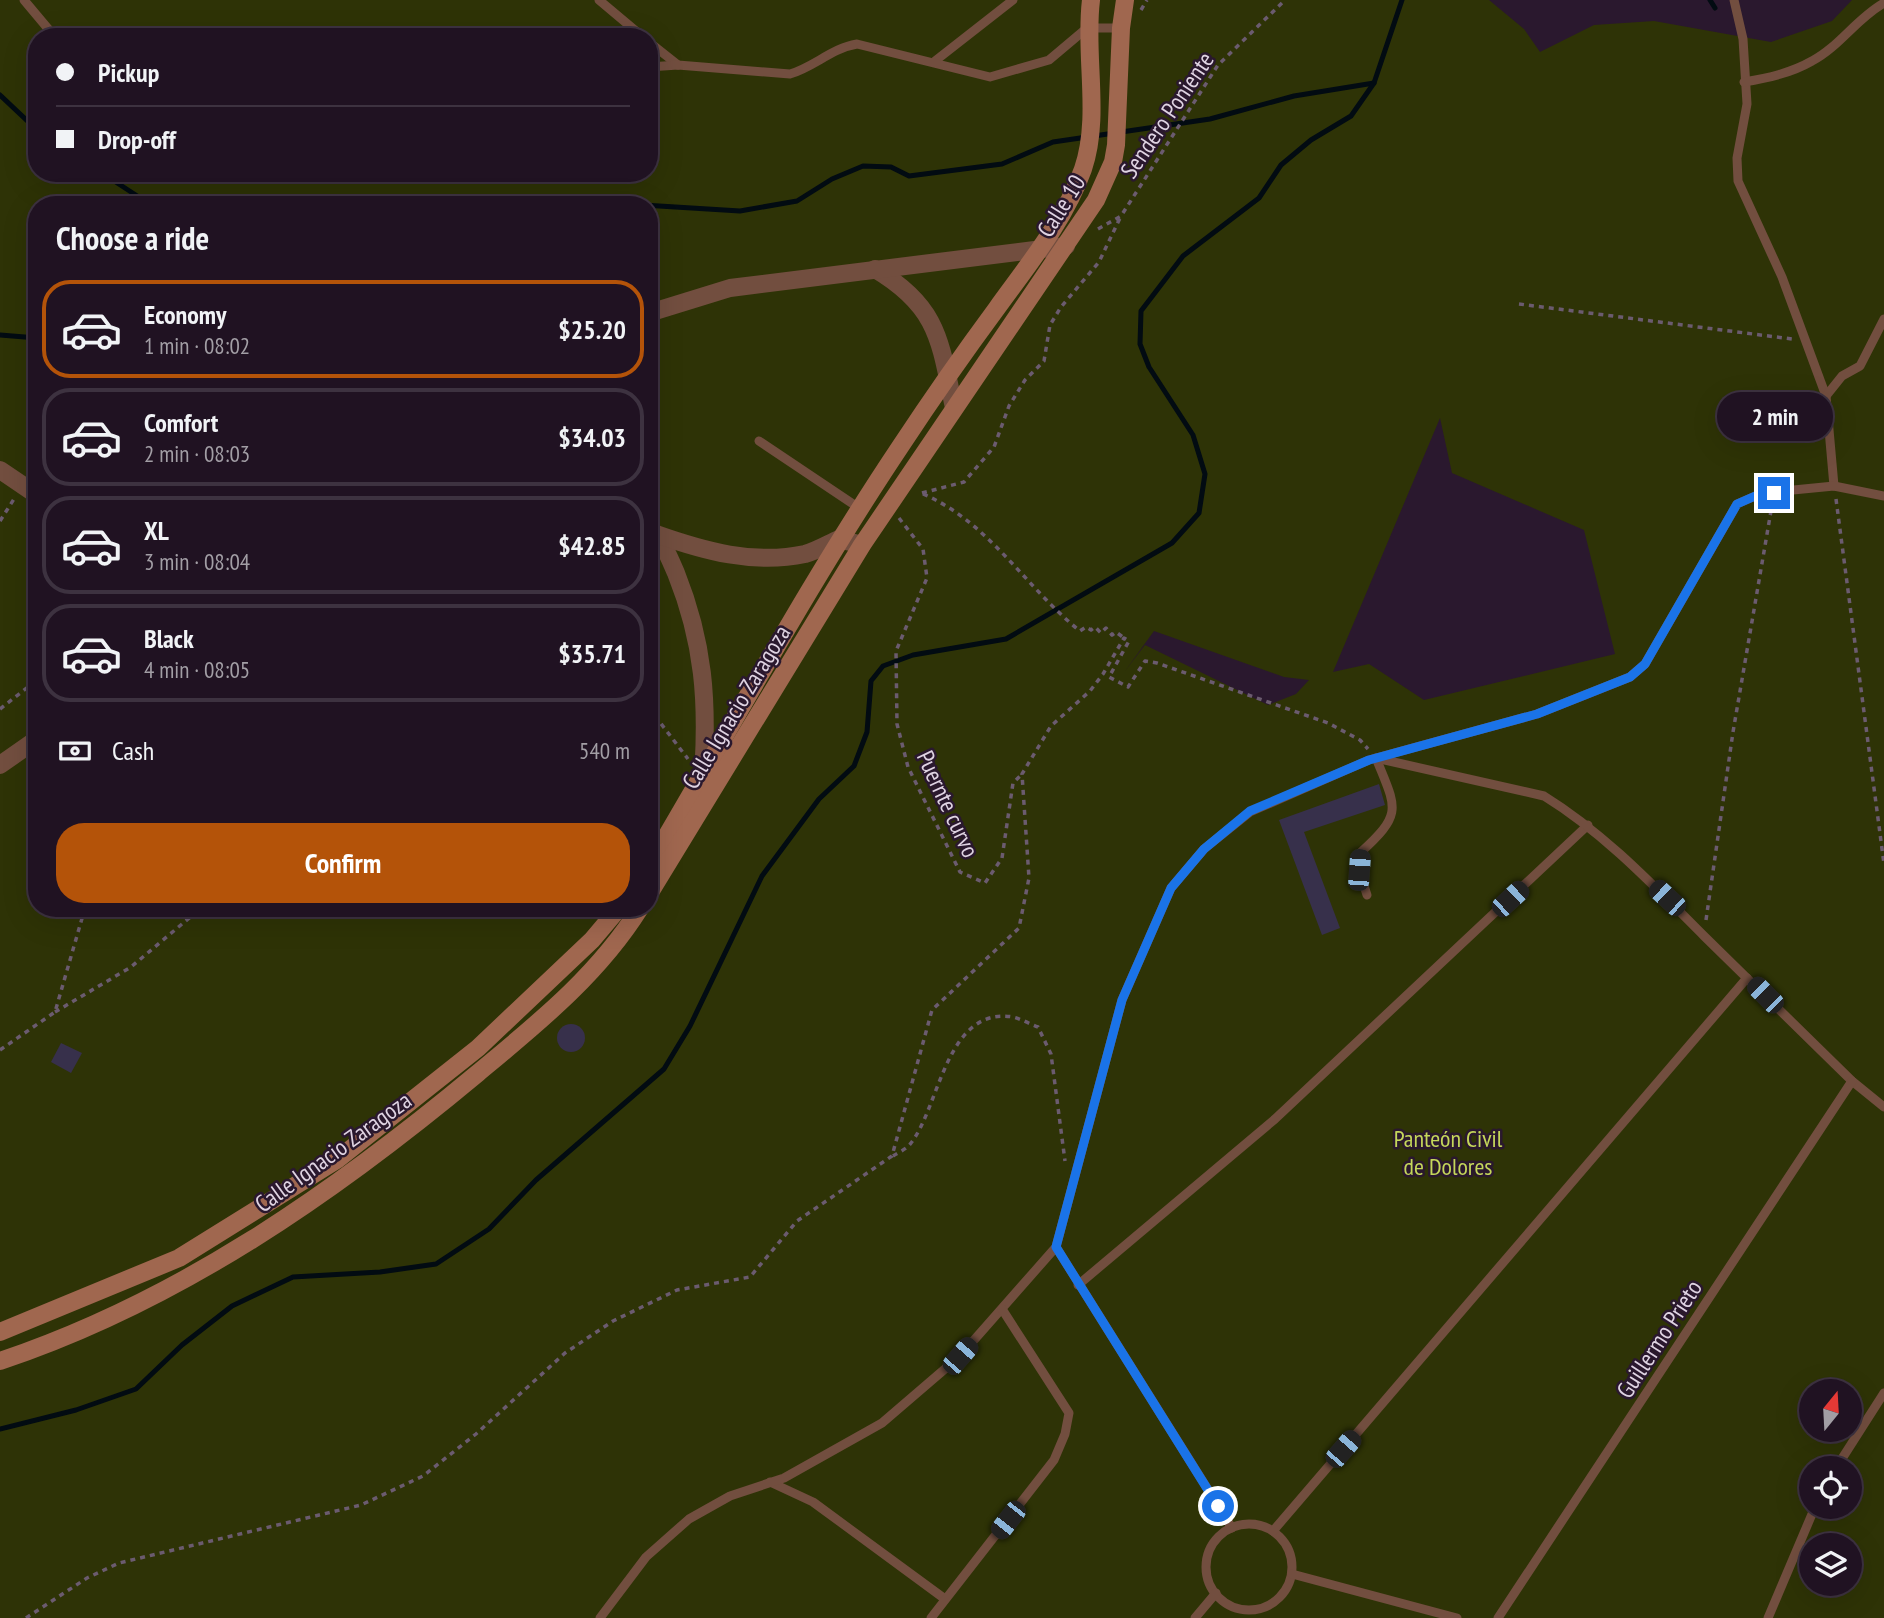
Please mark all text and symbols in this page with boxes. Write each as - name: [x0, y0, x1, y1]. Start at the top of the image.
- street label: Sendero Poniente: [1113, 46, 1221, 184]
- text: Pickup: [98, 56, 159, 89]
- text: Drop-off: [98, 123, 176, 156]
- street label: Calle 10: [1030, 169, 1092, 243]
- text: Choose a ride: [56, 217, 209, 259]
- icon: car: [60, 298, 123, 361]
- text: Economy: [144, 298, 226, 331]
- text: $25.20: [558, 313, 626, 346]
- text: 1 min · 08:02: [144, 331, 250, 360]
- callout: 2 min: [1716, 392, 1832, 440]
- text: 2 min: [1752, 402, 1798, 431]
- icon: car: [60, 406, 123, 469]
- text: Comfort: [144, 406, 218, 439]
- text: $34.03: [558, 421, 626, 454]
- text: 2 min · 08:03: [144, 439, 250, 468]
- route end: [1758, 477, 1790, 509]
- icon: car: [60, 514, 123, 577]
- text: XL: [144, 514, 169, 547]
- text: $42.85: [558, 529, 626, 562]
- text: 3 min · 08:04: [144, 547, 250, 576]
- street label: Calle Ignacio Zaragoza: [675, 619, 797, 795]
- icon: car: [60, 622, 123, 685]
- text: Black: [144, 622, 194, 655]
- text: $35.71: [558, 637, 626, 670]
- text: 4 min · 08:05: [144, 655, 250, 684]
- icon: cash: [56, 732, 94, 770]
- text: Cash: [112, 734, 154, 767]
- text: 540 m: [579, 736, 630, 765]
- street label: Puernte curvo: [910, 746, 986, 862]
- button: Confirm: [56, 823, 630, 903]
- car: [1348, 848, 1371, 892]
- car: [1645, 876, 1690, 920]
- car: [1488, 877, 1533, 921]
- car: [1743, 973, 1788, 1017]
- street label: Calle Ignacio Zaragoza: [249, 1085, 417, 1219]
- park label: Panteón Civil de Dolores: [1394, 1123, 1503, 1182]
- street label: Guillermo Prieto: [1609, 1274, 1709, 1404]
- car: [939, 1333, 982, 1379]
- north arrow: [1799, 1379, 1862, 1442]
- map controls: [1799, 1379, 1862, 1596]
- car: [1322, 1426, 1365, 1472]
- button: locate: [1799, 1456, 1862, 1519]
- route start: [1202, 1490, 1234, 1522]
- car: [987, 1497, 1030, 1543]
- button: layers: [1799, 1533, 1862, 1596]

